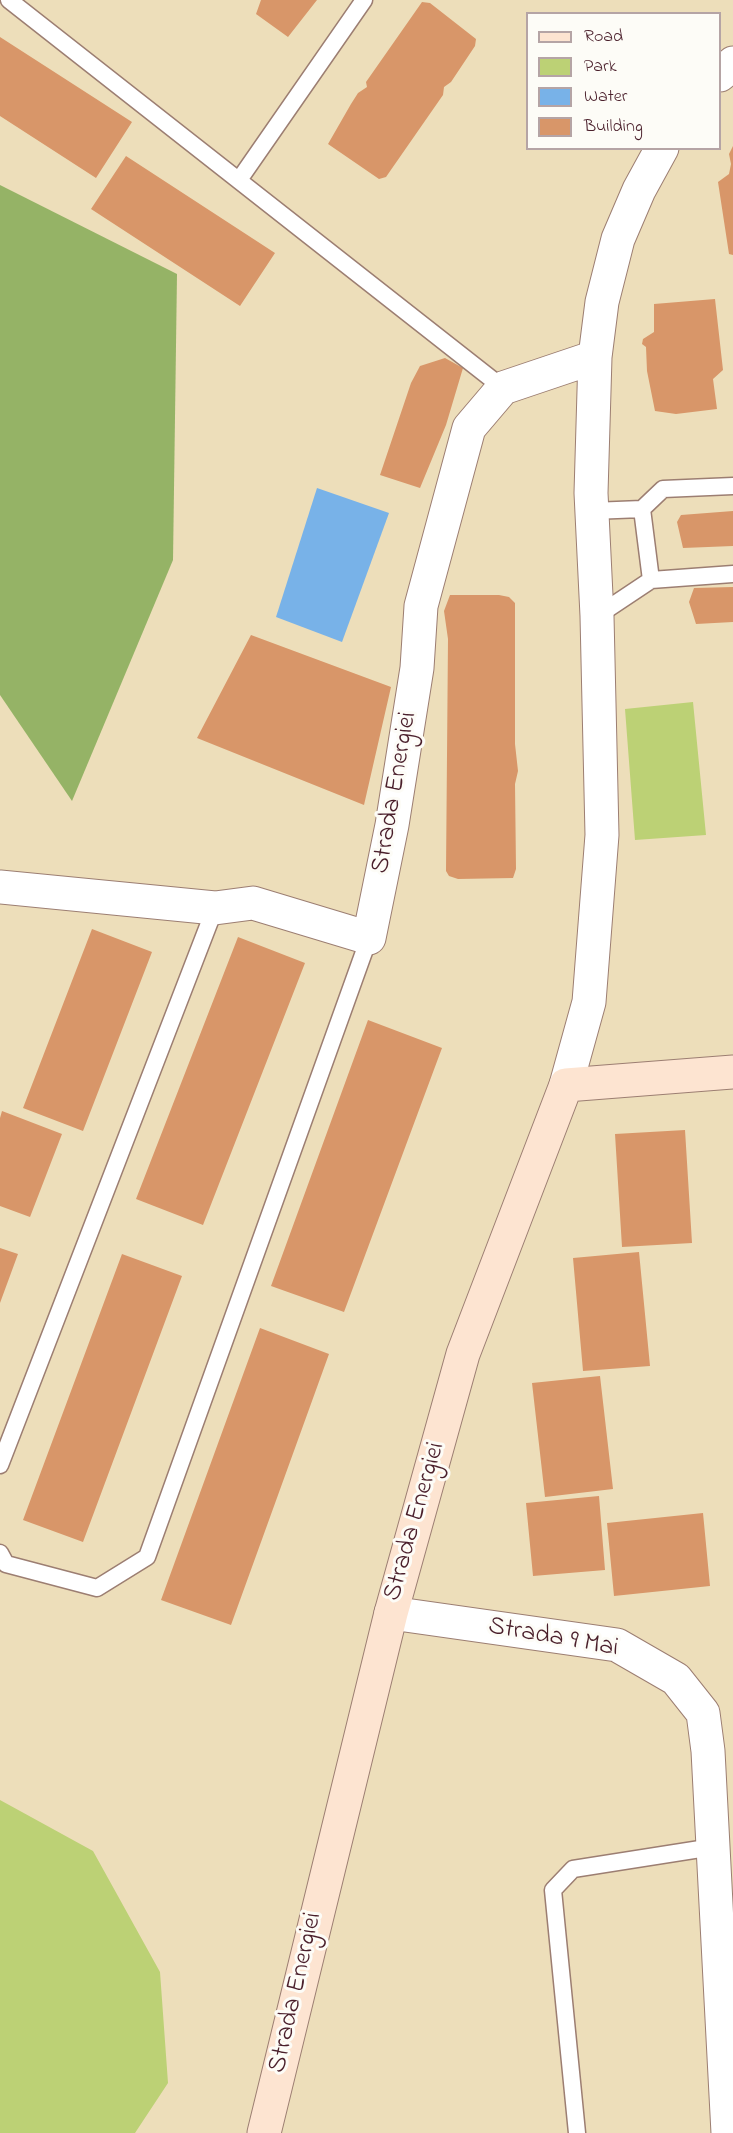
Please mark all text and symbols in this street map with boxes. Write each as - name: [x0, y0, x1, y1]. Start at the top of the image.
- legend: [526, 12, 721, 150]
- text: Road: [584, 24, 623, 50]
- text: Park: [584, 54, 617, 80]
- text: Water: [584, 84, 627, 110]
- text: Building: [584, 114, 643, 140]
- street label: Strada Energiei: [366, 710, 426, 876]
- street label: Strada Energiei: [378, 1439, 454, 1605]
- street label: Strada 9 Mai: [486, 1612, 620, 1666]
- street label: Strada Energiei: [263, 1910, 331, 2076]

